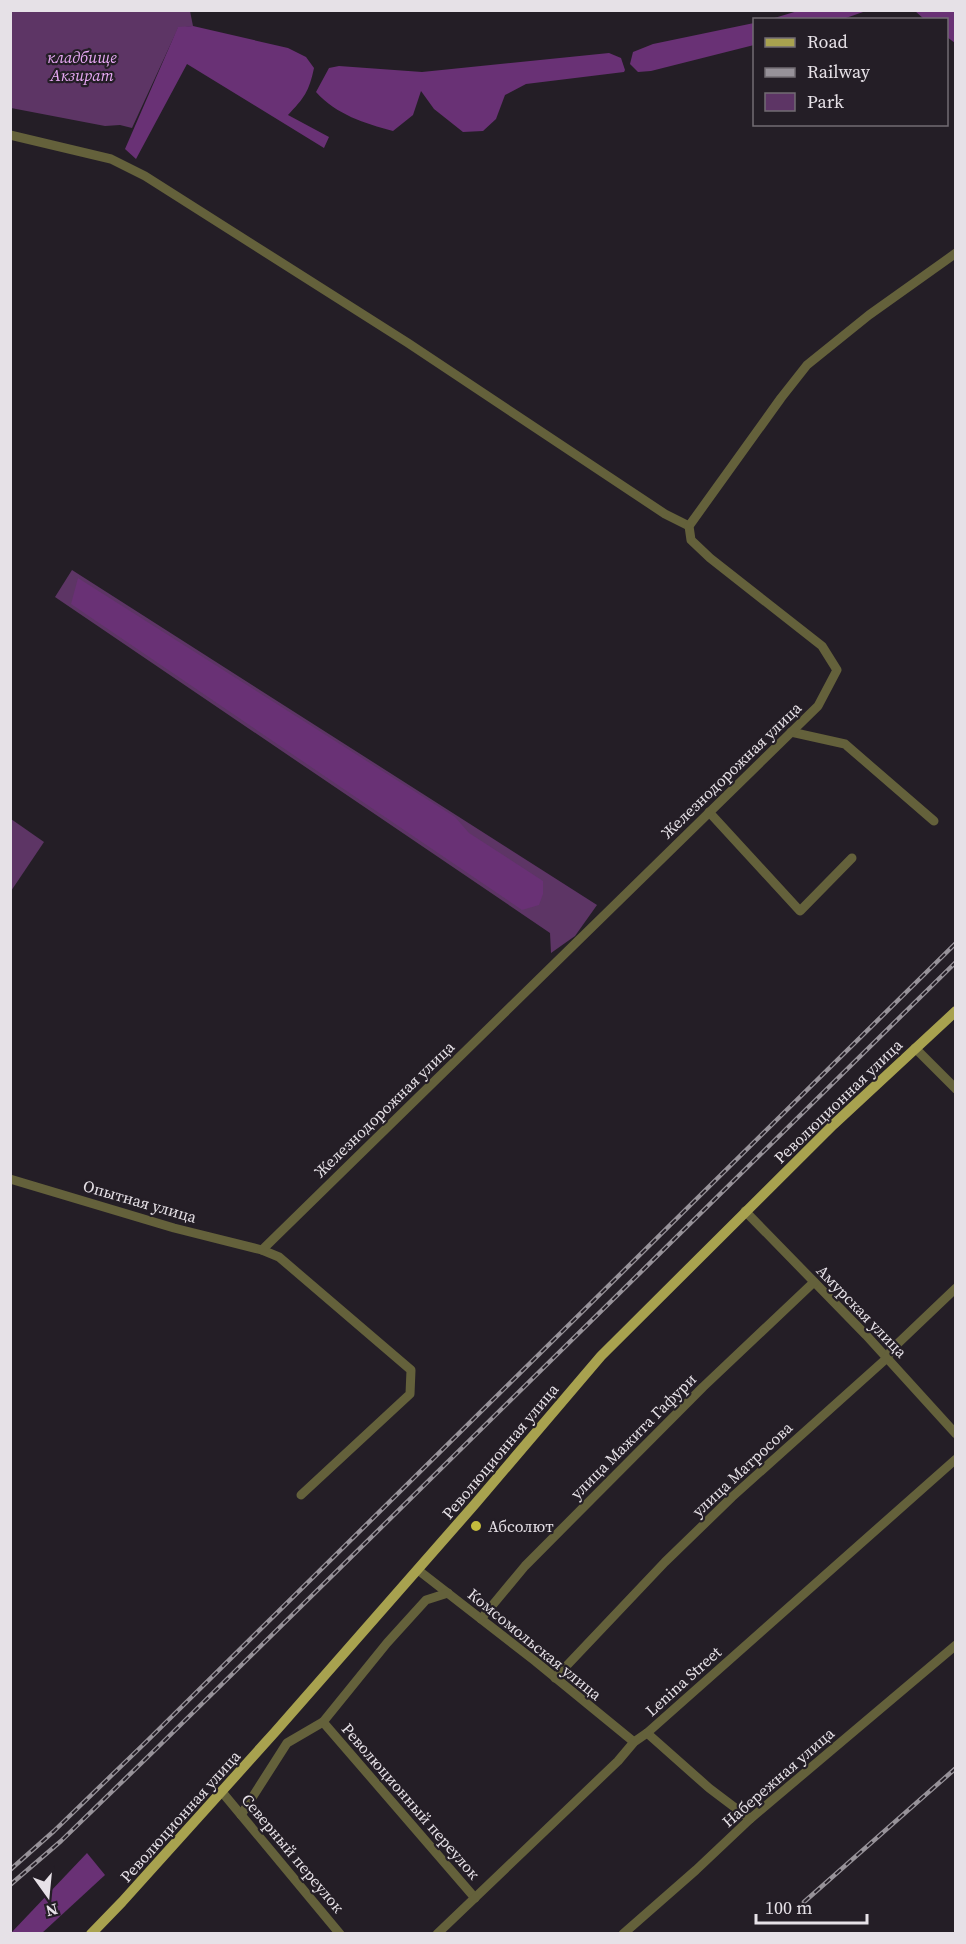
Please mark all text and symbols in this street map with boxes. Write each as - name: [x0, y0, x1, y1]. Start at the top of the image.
- legend: [753, 18, 948, 126]
- text: Road: [807, 29, 848, 54]
- park label: кладбище Акзират: [47, 46, 117, 86]
- text: Railway: [807, 59, 871, 84]
- text: Park: [807, 89, 844, 114]
- street label: Железнодорожная улица: [656, 696, 807, 843]
- street label: Революционная улица: [769, 1033, 908, 1168]
- street label: Железнодорожная улица: [309, 1035, 460, 1182]
- street label: Опытная улица: [81, 1174, 200, 1228]
- street label: Амурская улица: [812, 1260, 913, 1363]
- street label: улица Мажита Гафури: [565, 1368, 701, 1504]
- street label: Революционная улица: [437, 1378, 564, 1523]
- street label: улица Матросова: [687, 1416, 798, 1521]
- place label: Абсолют: [488, 1515, 554, 1537]
- marker: Абсолют: [469, 1519, 483, 1533]
- street label: Комсомольская улица: [463, 1583, 607, 1705]
- street label: Lenina Street: [640, 1640, 726, 1721]
- street label: Революционный переулок: [337, 1718, 485, 1884]
- street label: Набережная улица: [717, 1721, 840, 1832]
- street label: Революционная улица: [115, 1745, 246, 1887]
- street label: Северный переулок: [237, 1789, 350, 1917]
- north arrow: [18, 1866, 78, 1926]
- scale bar: [756, 1887, 867, 1925]
- text: 100 m: [765, 1895, 812, 1920]
- text: N: [43, 1898, 60, 1923]

